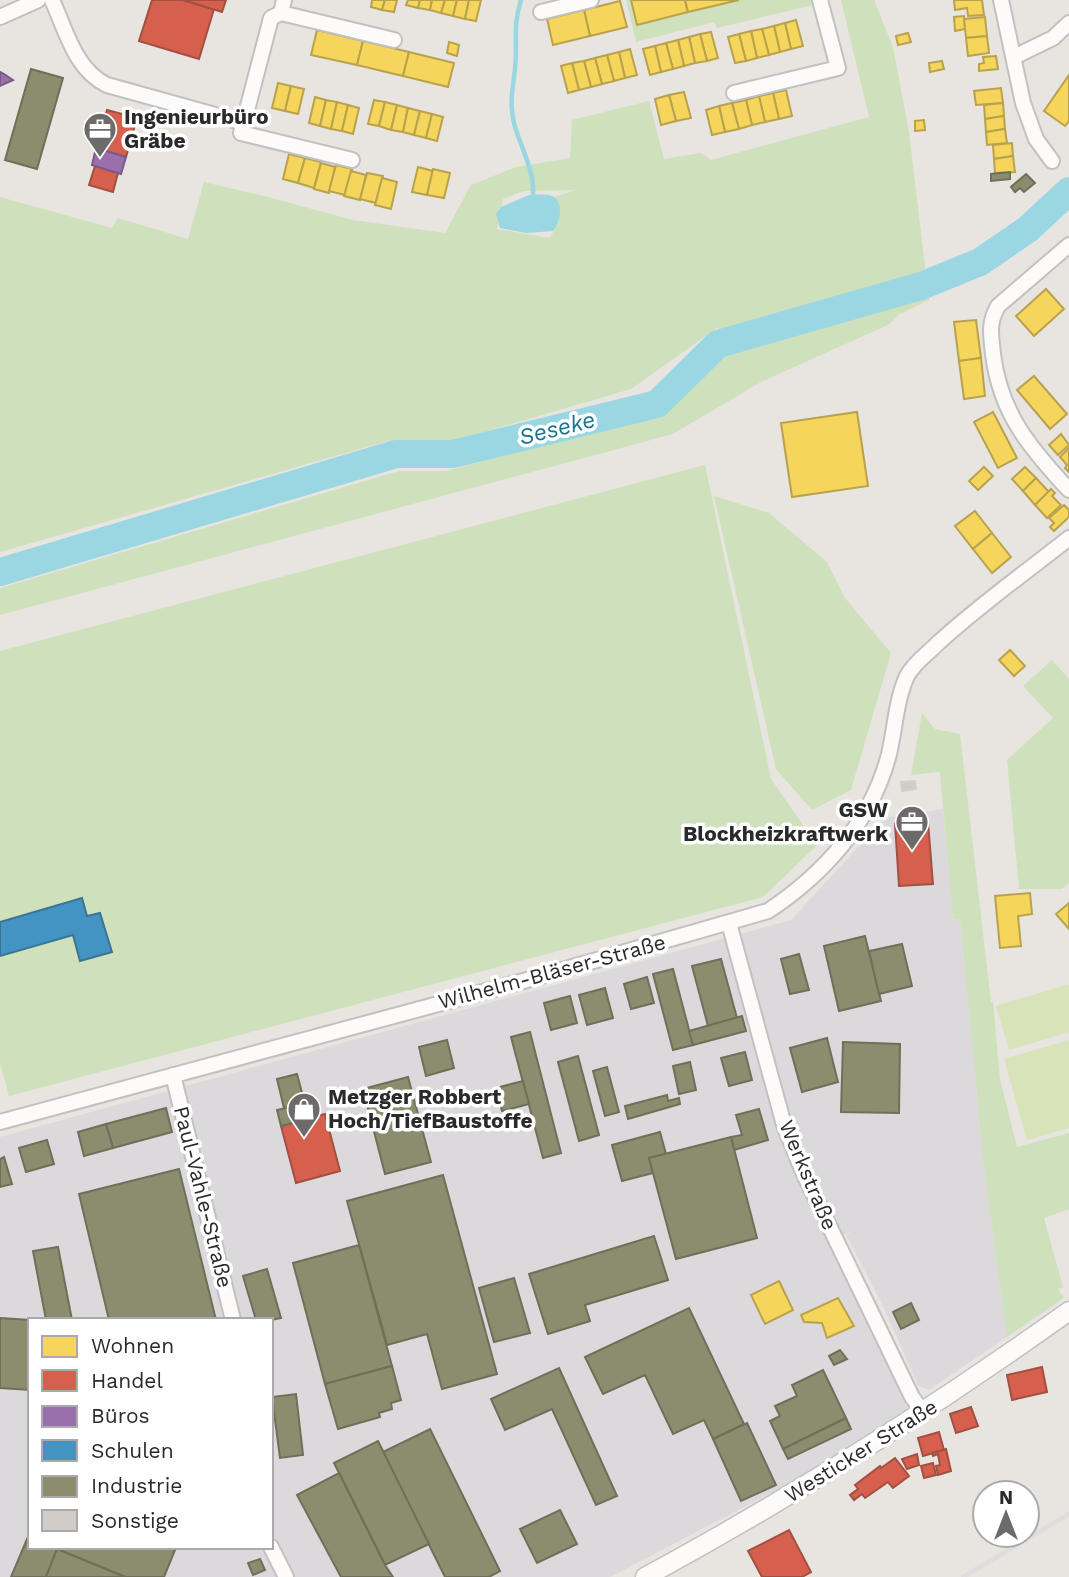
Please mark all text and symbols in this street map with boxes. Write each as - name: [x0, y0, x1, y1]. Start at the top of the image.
- place label: Ingenieurbüro Gräbe: [124, 104, 269, 153]
- office icon: Ingenieurbüro Gräbe: [81, 110, 119, 159]
- water label: Seseke: [516, 406, 598, 451]
- place label: GSW Blockheizkraftwerk: [683, 797, 889, 846]
- office icon: GSW Blockheizkraftwerk: [893, 803, 931, 852]
- street label: Wilhelm-Bläser-Straße: [435, 929, 668, 1014]
- place label: Metzger Robbert Hoch/TiefBaustoffe: [328, 1084, 533, 1133]
- shop icon: Metzger Robbert Hoch/TiefBaustoffe: [285, 1090, 323, 1139]
- street label: Paul-Vahle-Straße: [169, 1103, 238, 1290]
- street label: Werkstraße: [774, 1116, 843, 1234]
- legend: [28, 1318, 273, 1549]
- text: Wohnen: [91, 1333, 174, 1358]
- text: Handel: [91, 1368, 163, 1393]
- street label: Westicker Straße: [780, 1394, 942, 1508]
- text: Büros: [91, 1403, 150, 1428]
- text: Schulen: [91, 1438, 174, 1463]
- text: Industrie: [91, 1473, 182, 1498]
- north arrow: [971, 1479, 1041, 1549]
- text: N: [999, 1486, 1013, 1509]
- text: Sonstige: [91, 1508, 179, 1533]

